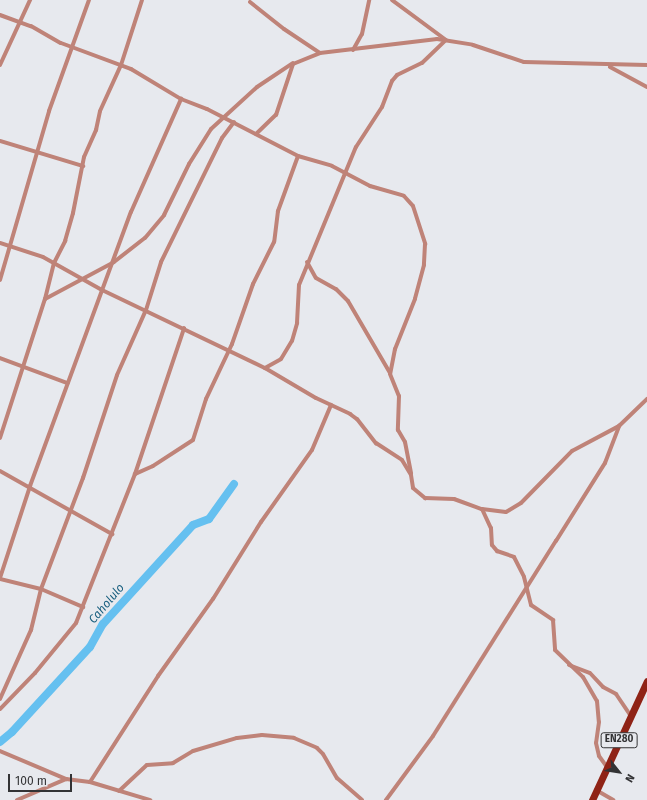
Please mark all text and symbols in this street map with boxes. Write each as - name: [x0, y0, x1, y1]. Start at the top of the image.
- water label: Caholulo: [86, 581, 128, 627]
- road number: EN280: [600, 732, 638, 748]
- north arrow: [599, 752, 639, 792]
- scale bar: [10, 766, 74, 792]
- text: N: [622, 772, 637, 785]
- text: 100 m: [15, 774, 47, 788]

